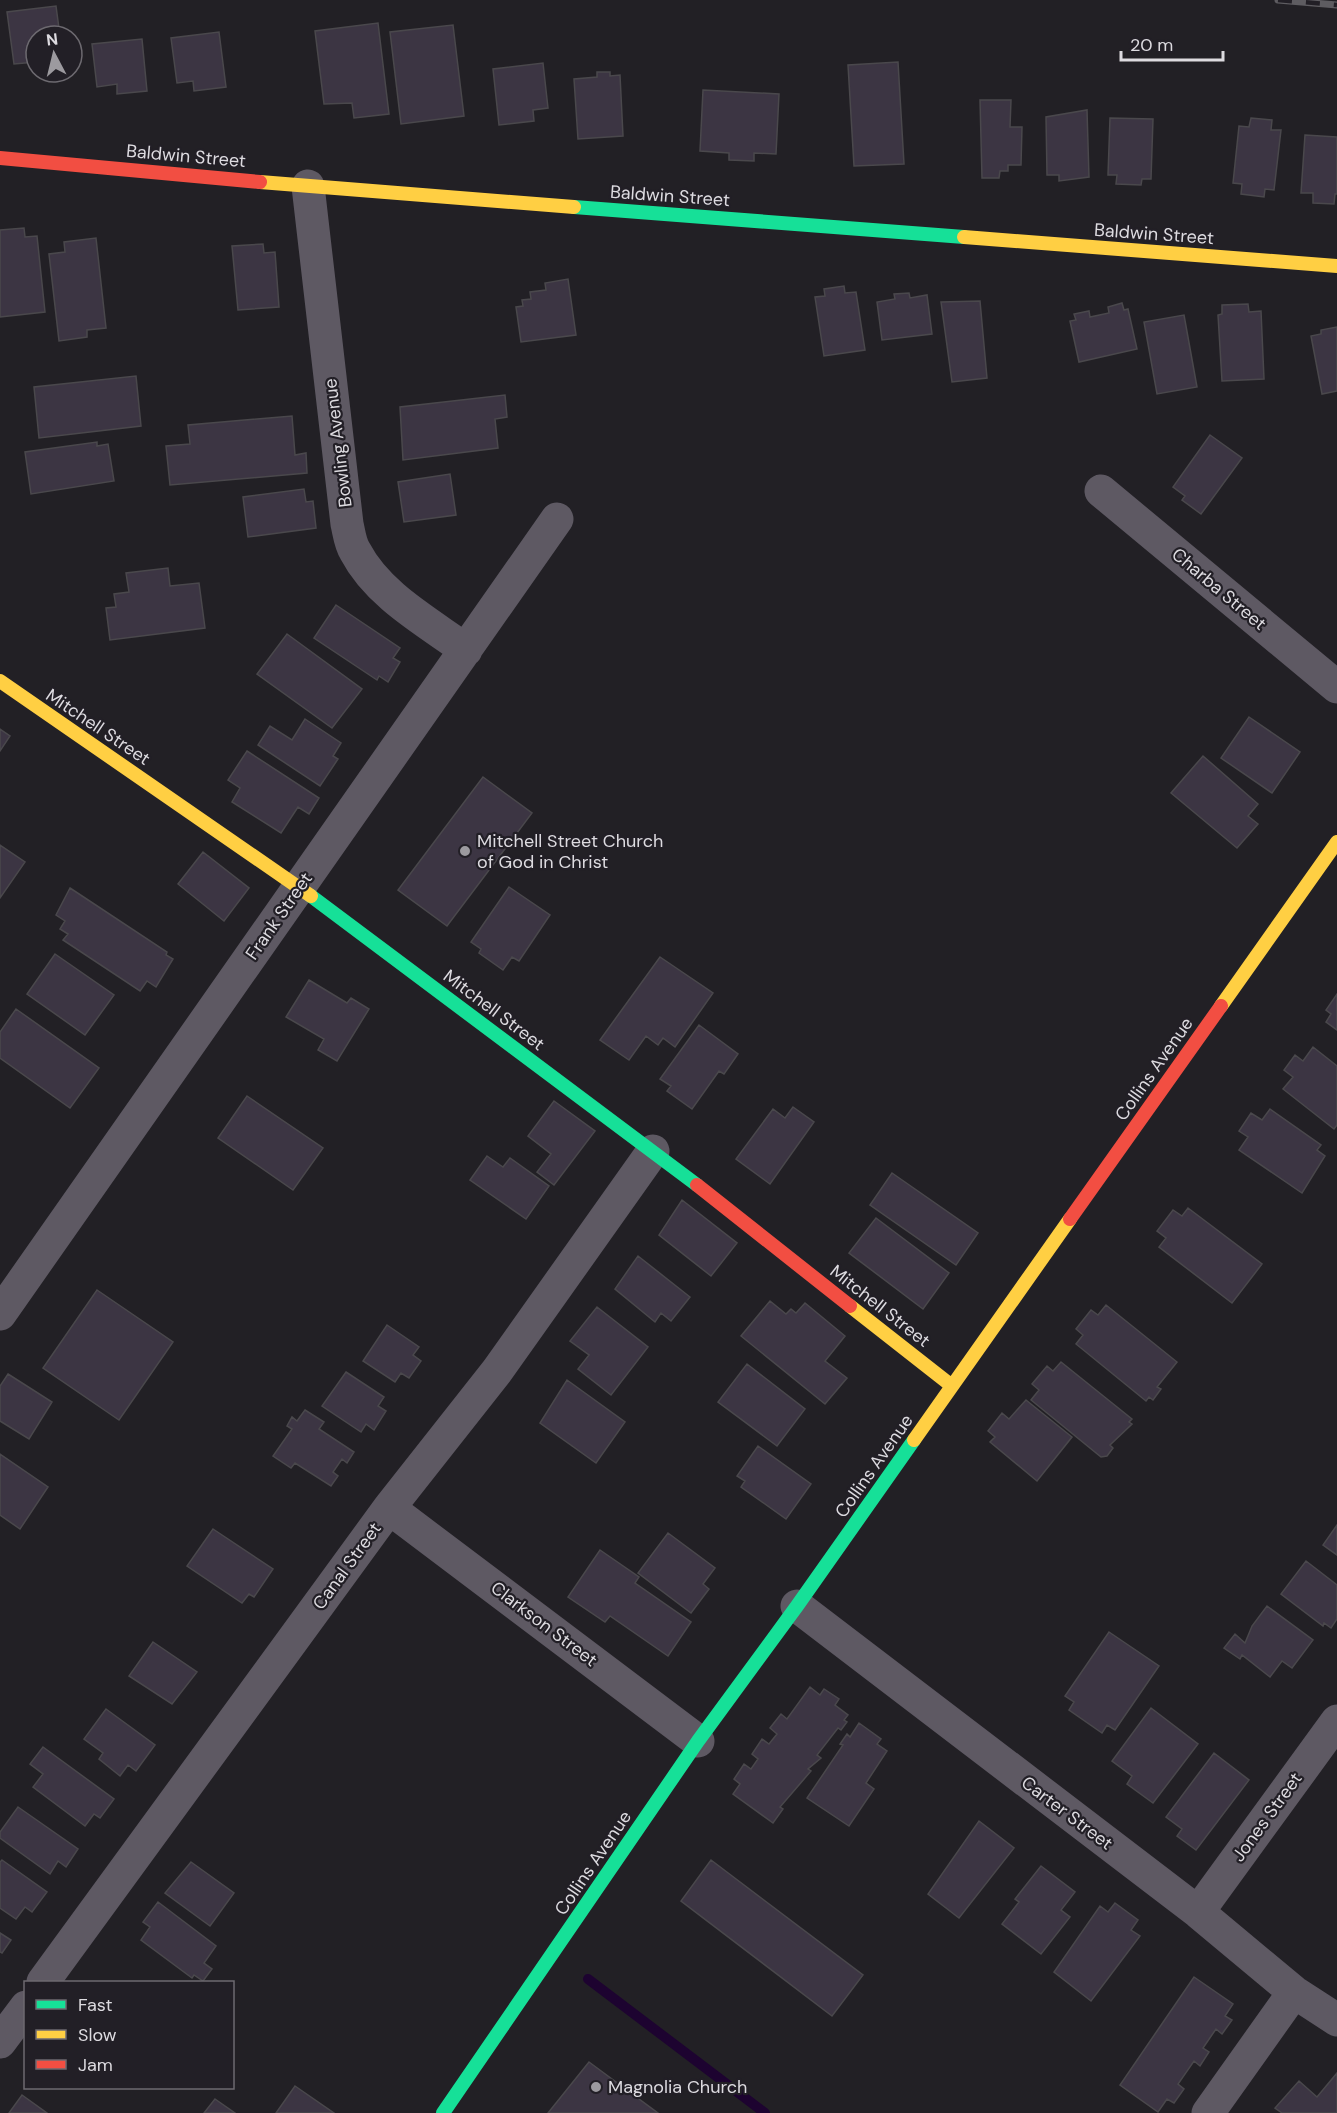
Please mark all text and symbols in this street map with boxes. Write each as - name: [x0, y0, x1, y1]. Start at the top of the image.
- north arrow: [24, 24, 84, 84]
- scale bar: [1121, 24, 1223, 62]
- text: N: [45, 28, 59, 51]
- text: 20 m: [1130, 33, 1173, 57]
- street label: Baldwin Street: [125, 139, 247, 173]
- street label: Baldwin Street: [609, 180, 731, 212]
- street label: Baldwin Street: [1093, 218, 1215, 250]
- street label: Bowling Avenue: [318, 377, 358, 509]
- street label: Charba Street: [1167, 542, 1271, 636]
- street label: Mitchell Street: [41, 683, 155, 771]
- place label: Mitchell Street Church of God in Christ: [477, 829, 663, 874]
- marker: Mitchell Street Church of God in Christ: [458, 844, 472, 858]
- street label: Frank Street: [240, 868, 318, 964]
- street label: Mitchell Street: [438, 964, 550, 1056]
- street label: Collins Avenue: [1109, 1012, 1199, 1126]
- street label: Mitchell Street: [825, 1259, 935, 1353]
- street label: Collins Avenue: [829, 1409, 919, 1523]
- street label: Canal Street: [307, 1517, 387, 1615]
- street label: Clarkson Street: [486, 1576, 602, 1672]
- street label: Jones Street: [1226, 1767, 1308, 1867]
- street label: Carter Street: [1016, 1771, 1118, 1855]
- street label: Collins Avenue: [549, 1806, 637, 1920]
- legend: [24, 1981, 234, 2089]
- text: Fast: [78, 1993, 113, 2017]
- text: Slow: [78, 2023, 117, 2047]
- text: Jam: [78, 2053, 113, 2077]
- place label: Magnolia Church: [608, 2075, 747, 2099]
- marker: Magnolia Church: [589, 2080, 603, 2094]

